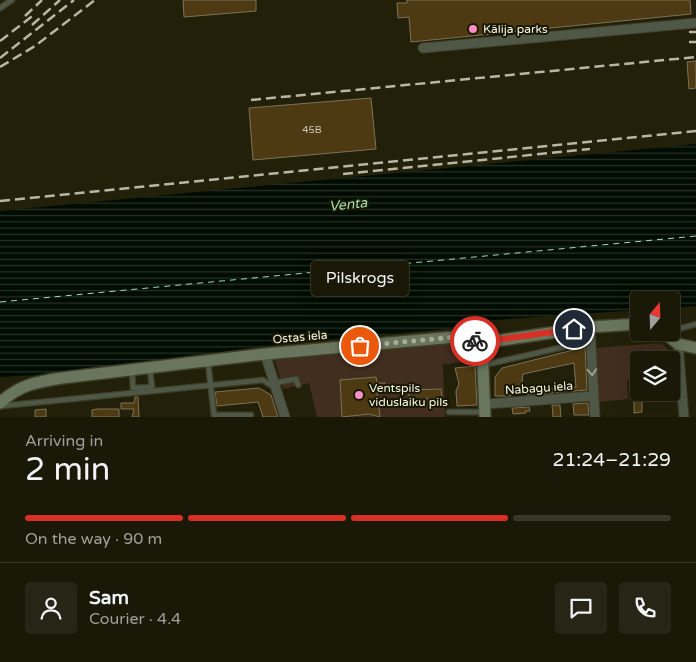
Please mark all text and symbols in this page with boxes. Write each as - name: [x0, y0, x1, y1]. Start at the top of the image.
- place label: Kālija parks: [483, 22, 548, 36]
- marker: Kālija parks: [467, 23, 479, 35]
- house number: 45B: [302, 124, 322, 136]
- water label: Venta: [328, 194, 369, 215]
- callout: Pilskrogs: [311, 261, 409, 296]
- text: Pilskrogs: [326, 268, 394, 288]
- north arrow: [630, 291, 680, 341]
- map controls: [630, 291, 680, 401]
- pin: [553, 308, 595, 350]
- icon: home: [560, 315, 588, 343]
- courier: [450, 316, 500, 366]
- pin: [339, 325, 381, 367]
- icon: bike: [461, 327, 489, 355]
- street label: Ostas iela: [272, 328, 328, 346]
- icon: bag: [346, 332, 374, 360]
- button: layers: [630, 351, 680, 401]
- one-way arrow: [587, 368, 598, 376]
- street label: Nabagu iela: [504, 379, 574, 397]
- place label: Ventspils viduslaiku pils: [369, 381, 448, 409]
- marker: Ventspils viduslaiku pils: [353, 389, 365, 401]
- text: Arriving in: [25, 431, 103, 451]
- text: 21:24–21:29: [552, 449, 671, 471]
- text: 2 min: [25, 451, 110, 489]
- text: On the way · 90 m: [25, 529, 162, 549]
- button: person: [25, 582, 77, 634]
- button: chat: [555, 582, 607, 634]
- button: phone: [619, 582, 671, 634]
- text: Sam: [89, 587, 129, 609]
- text: Courier · 4.4: [89, 609, 181, 629]

